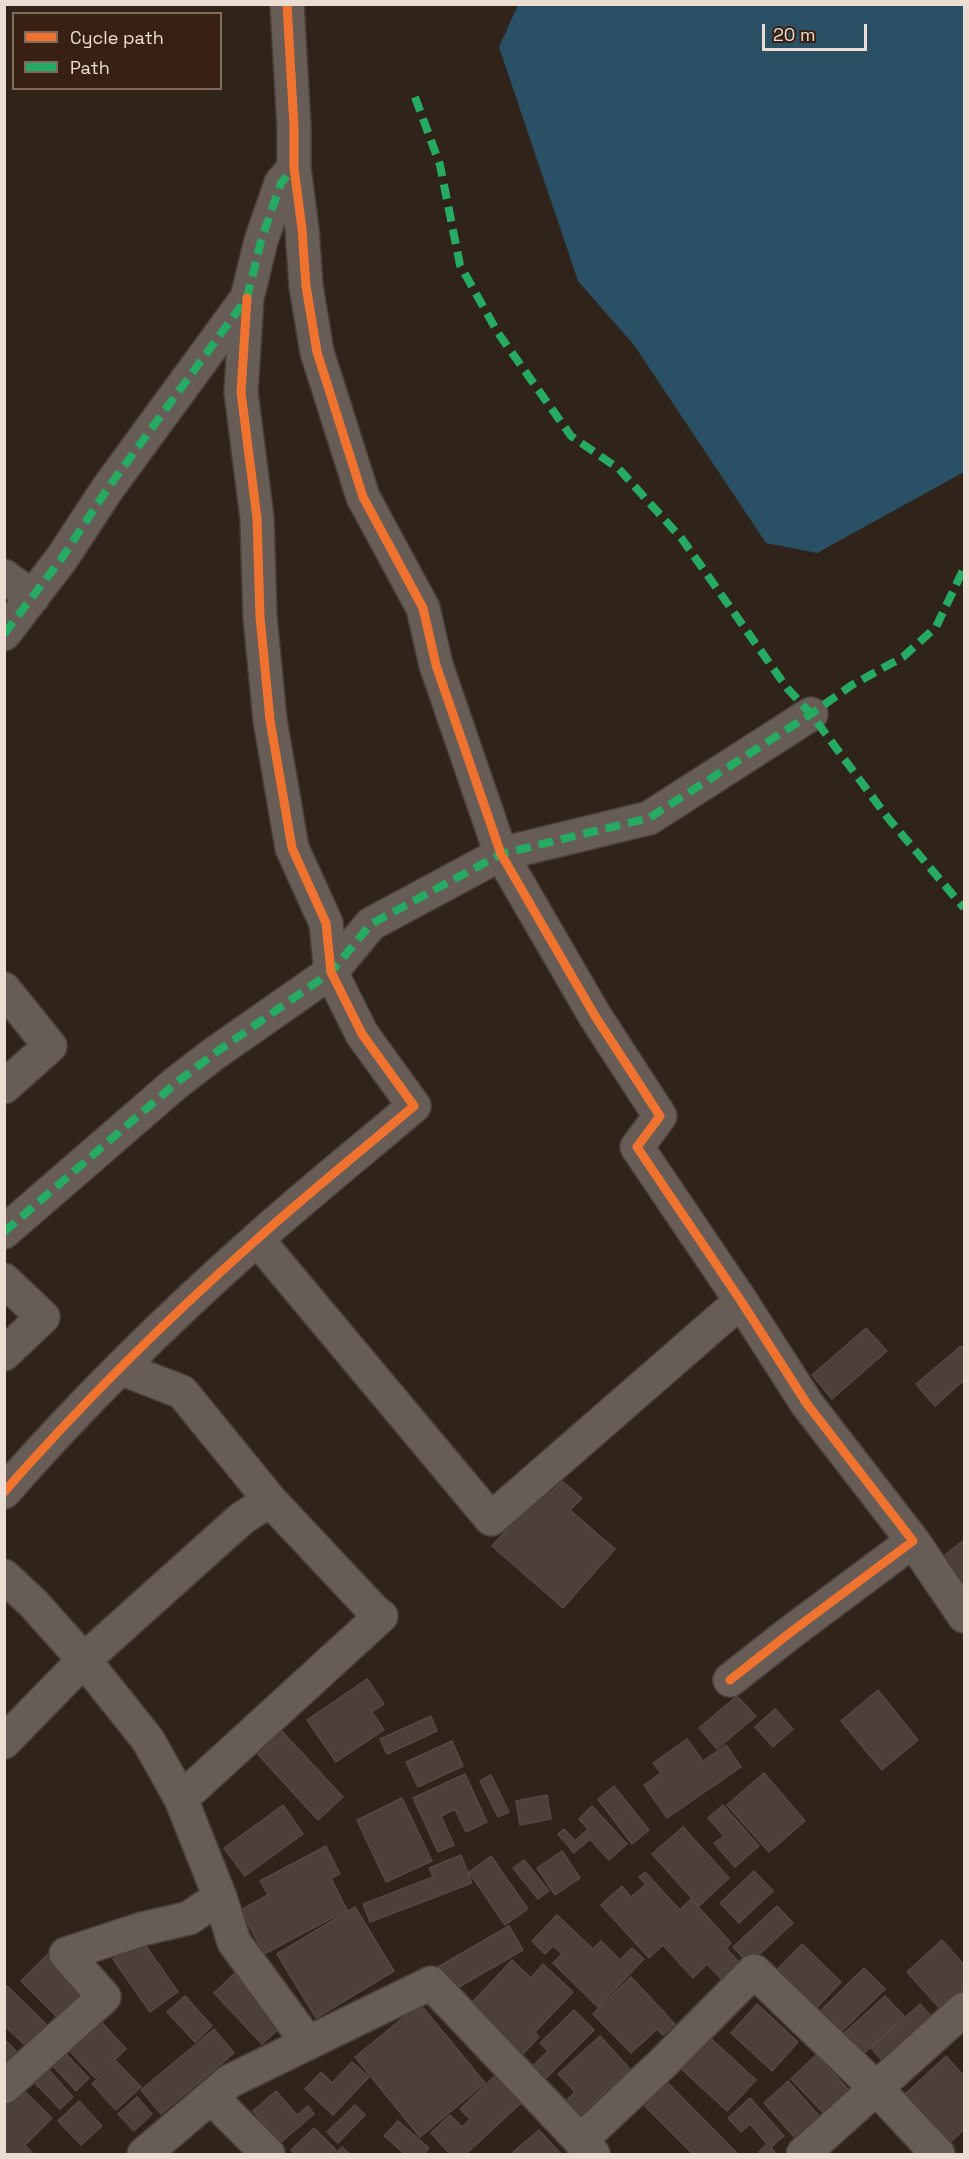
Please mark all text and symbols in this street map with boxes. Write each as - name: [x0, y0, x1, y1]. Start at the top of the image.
- legend: [12, 12, 222, 90]
- scale bar: [765, 12, 870, 50]
- text: 20 m: [773, 23, 816, 46]
- text: Cycle path: [70, 26, 164, 49]
- text: Path: [70, 56, 110, 79]

